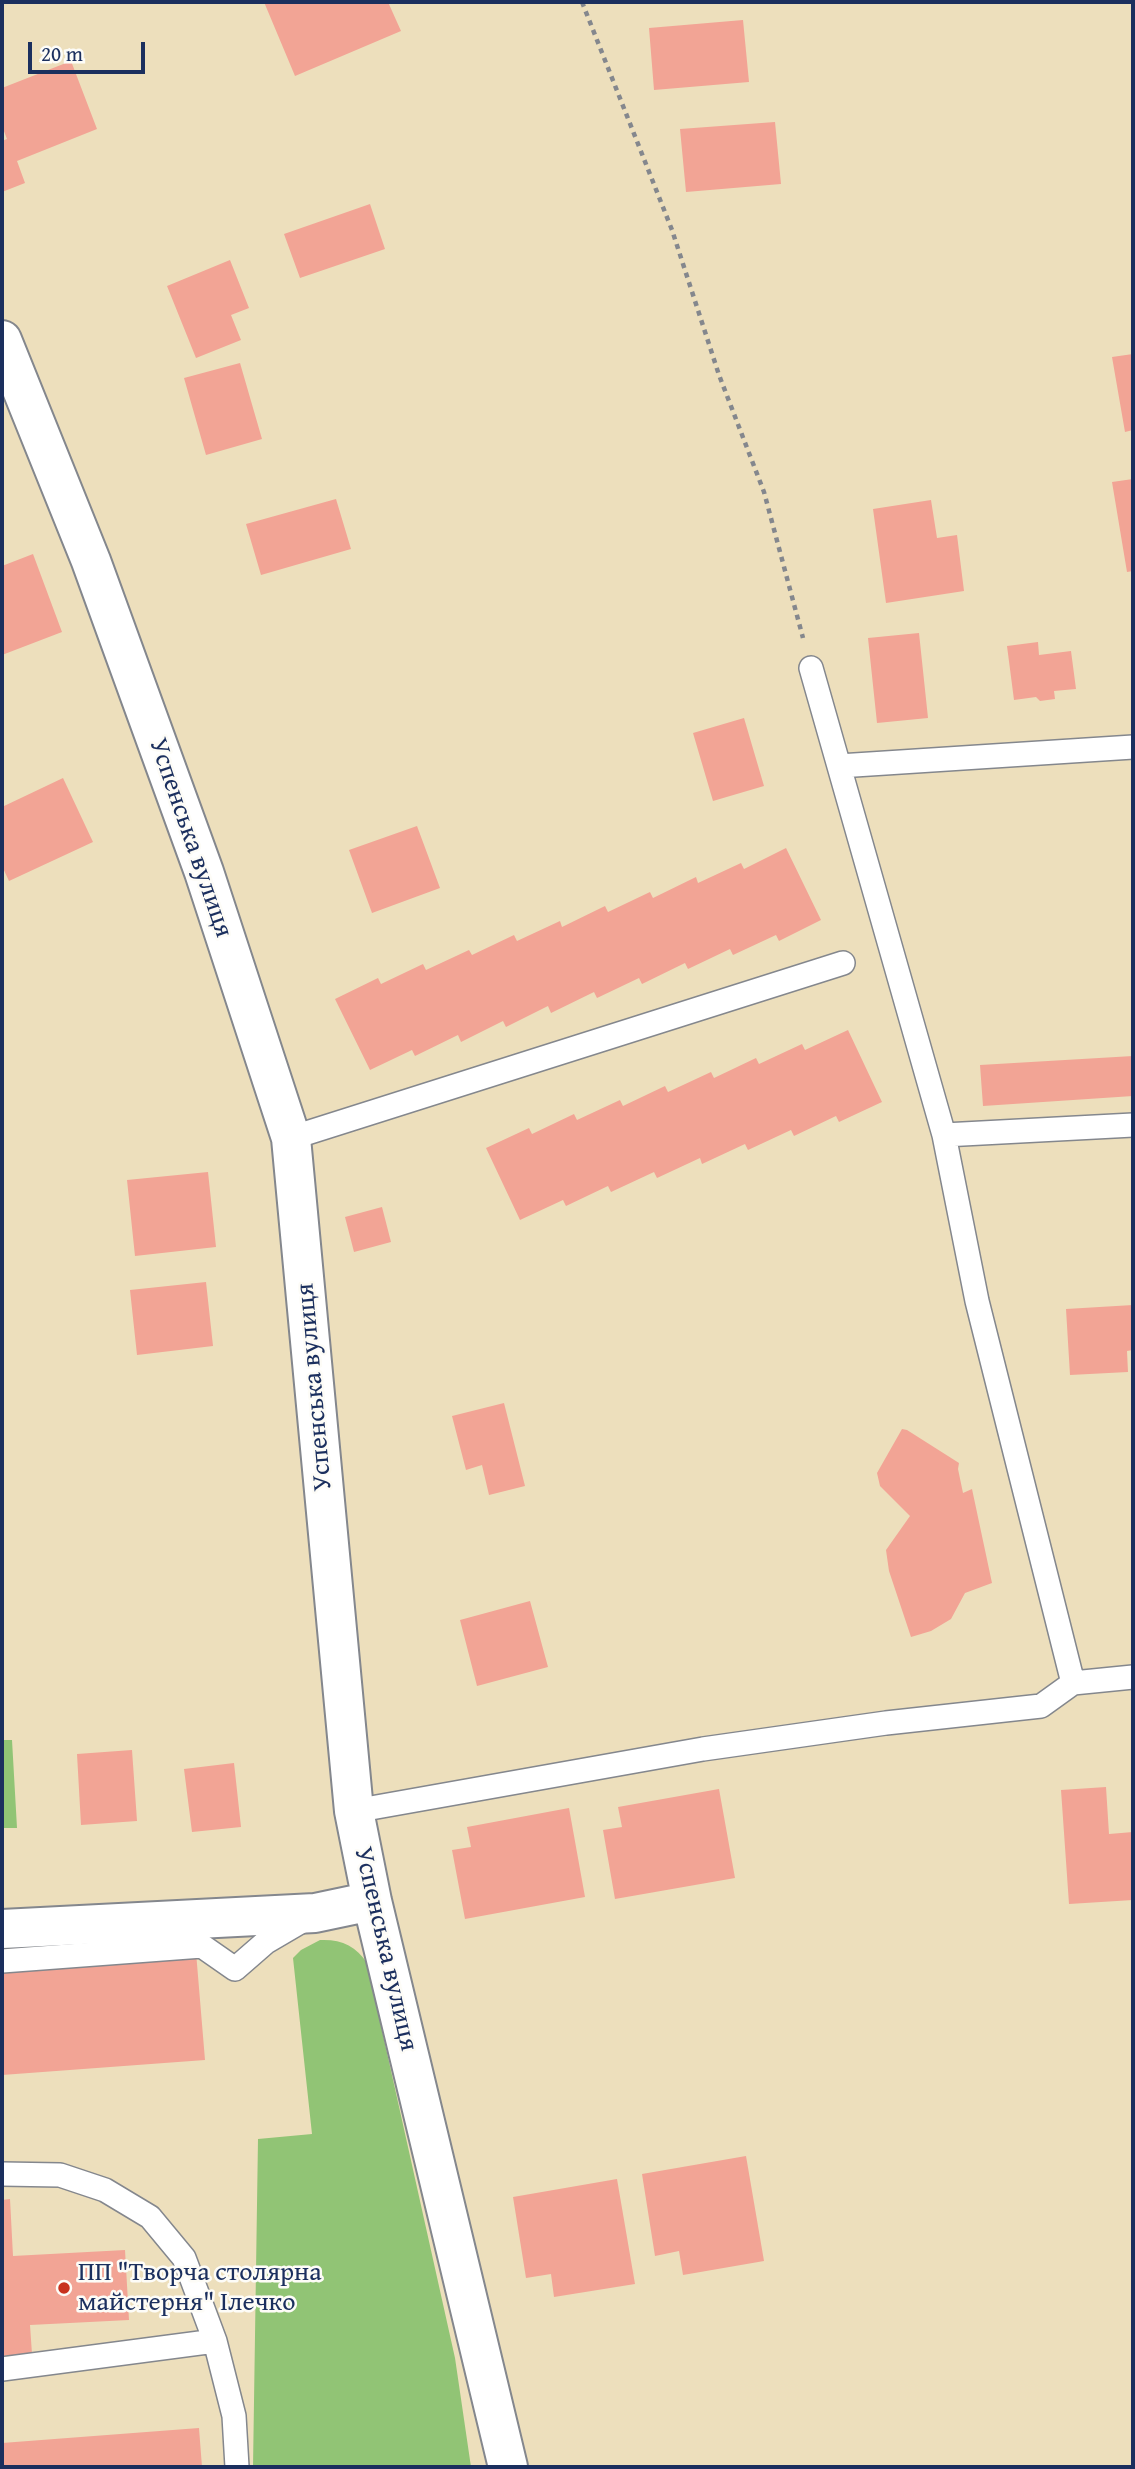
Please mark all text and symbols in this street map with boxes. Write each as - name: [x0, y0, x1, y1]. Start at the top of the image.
- scale bar: [32, 28, 149, 72]
- text: 20 m: [41, 38, 83, 69]
- street label: Успенська вулиця: [141, 734, 239, 942]
- street label: Успенська вулиця: [290, 1282, 340, 1492]
- street label: Успенська вулиця: [346, 1844, 424, 2054]
- place label: ПП "Творча столярна майстерня" Ілечко: [78, 2257, 322, 2318]
- marker: ПП "Творча столярна майстерня" Ілечко: [56, 2280, 72, 2296]

